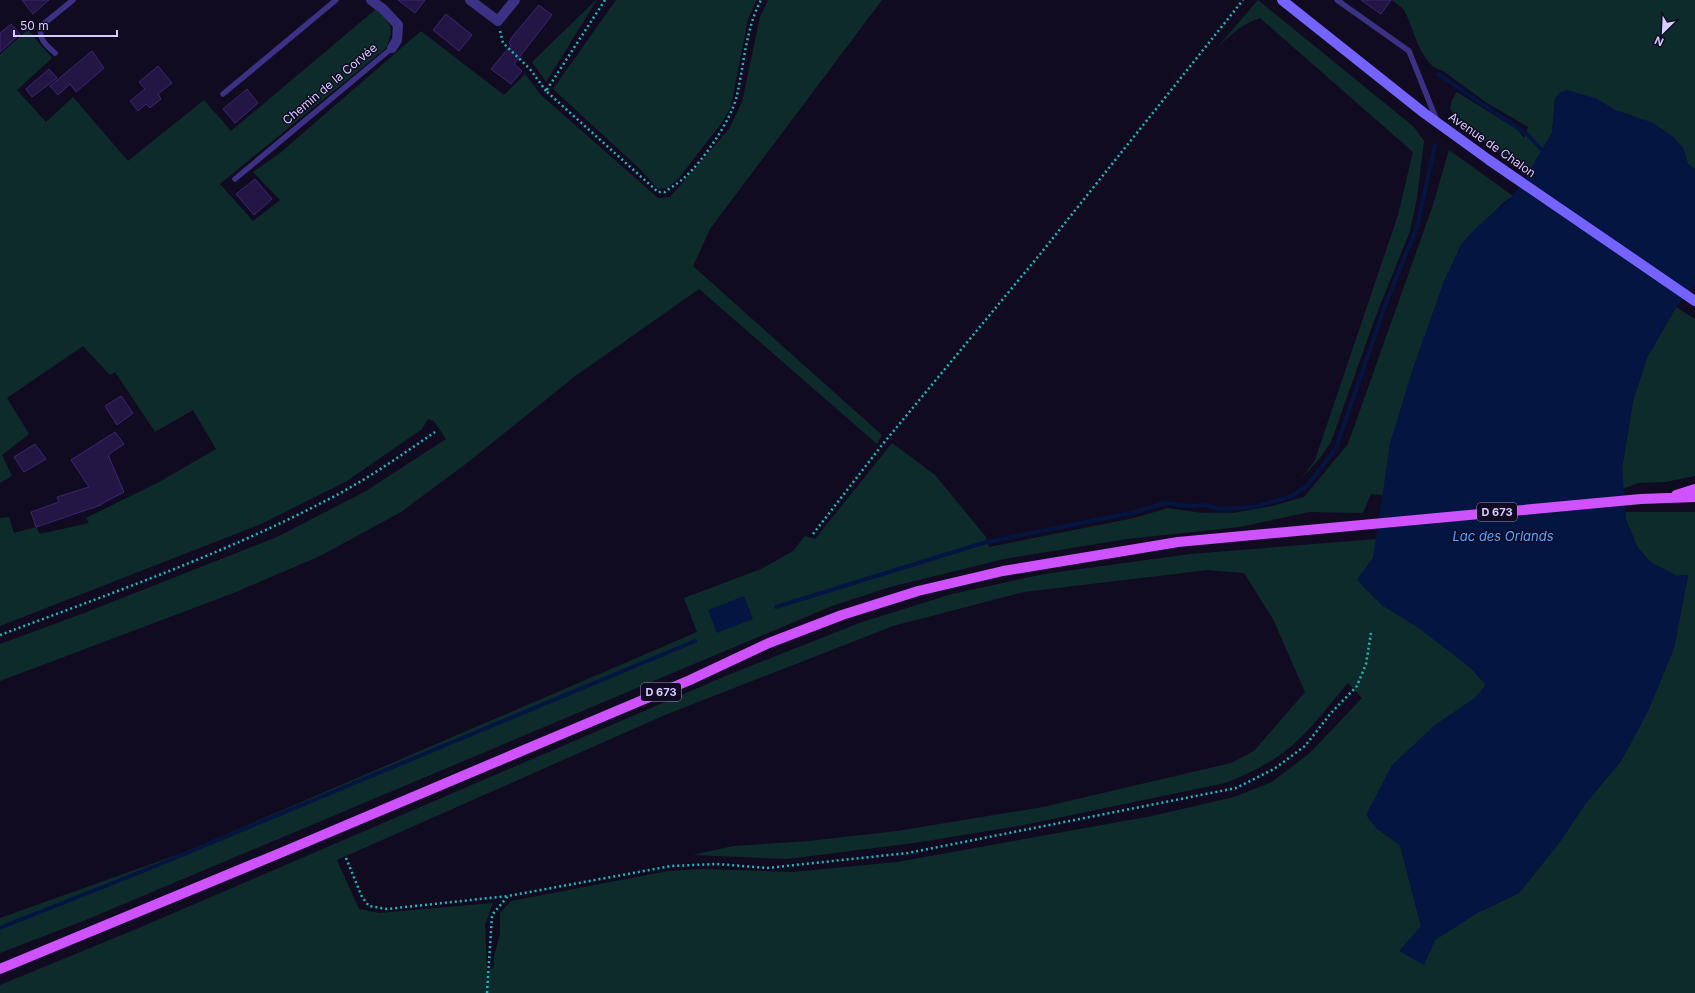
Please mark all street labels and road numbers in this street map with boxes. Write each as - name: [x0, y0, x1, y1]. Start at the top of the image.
- street label: Chemin de la Corvée: [279, 40, 380, 127]
- street label: Avenue de Chalon: [1446, 109, 1539, 180]
- road number: D 673: [1477, 503, 1517, 521]
- road number: D 673: [641, 683, 681, 701]

